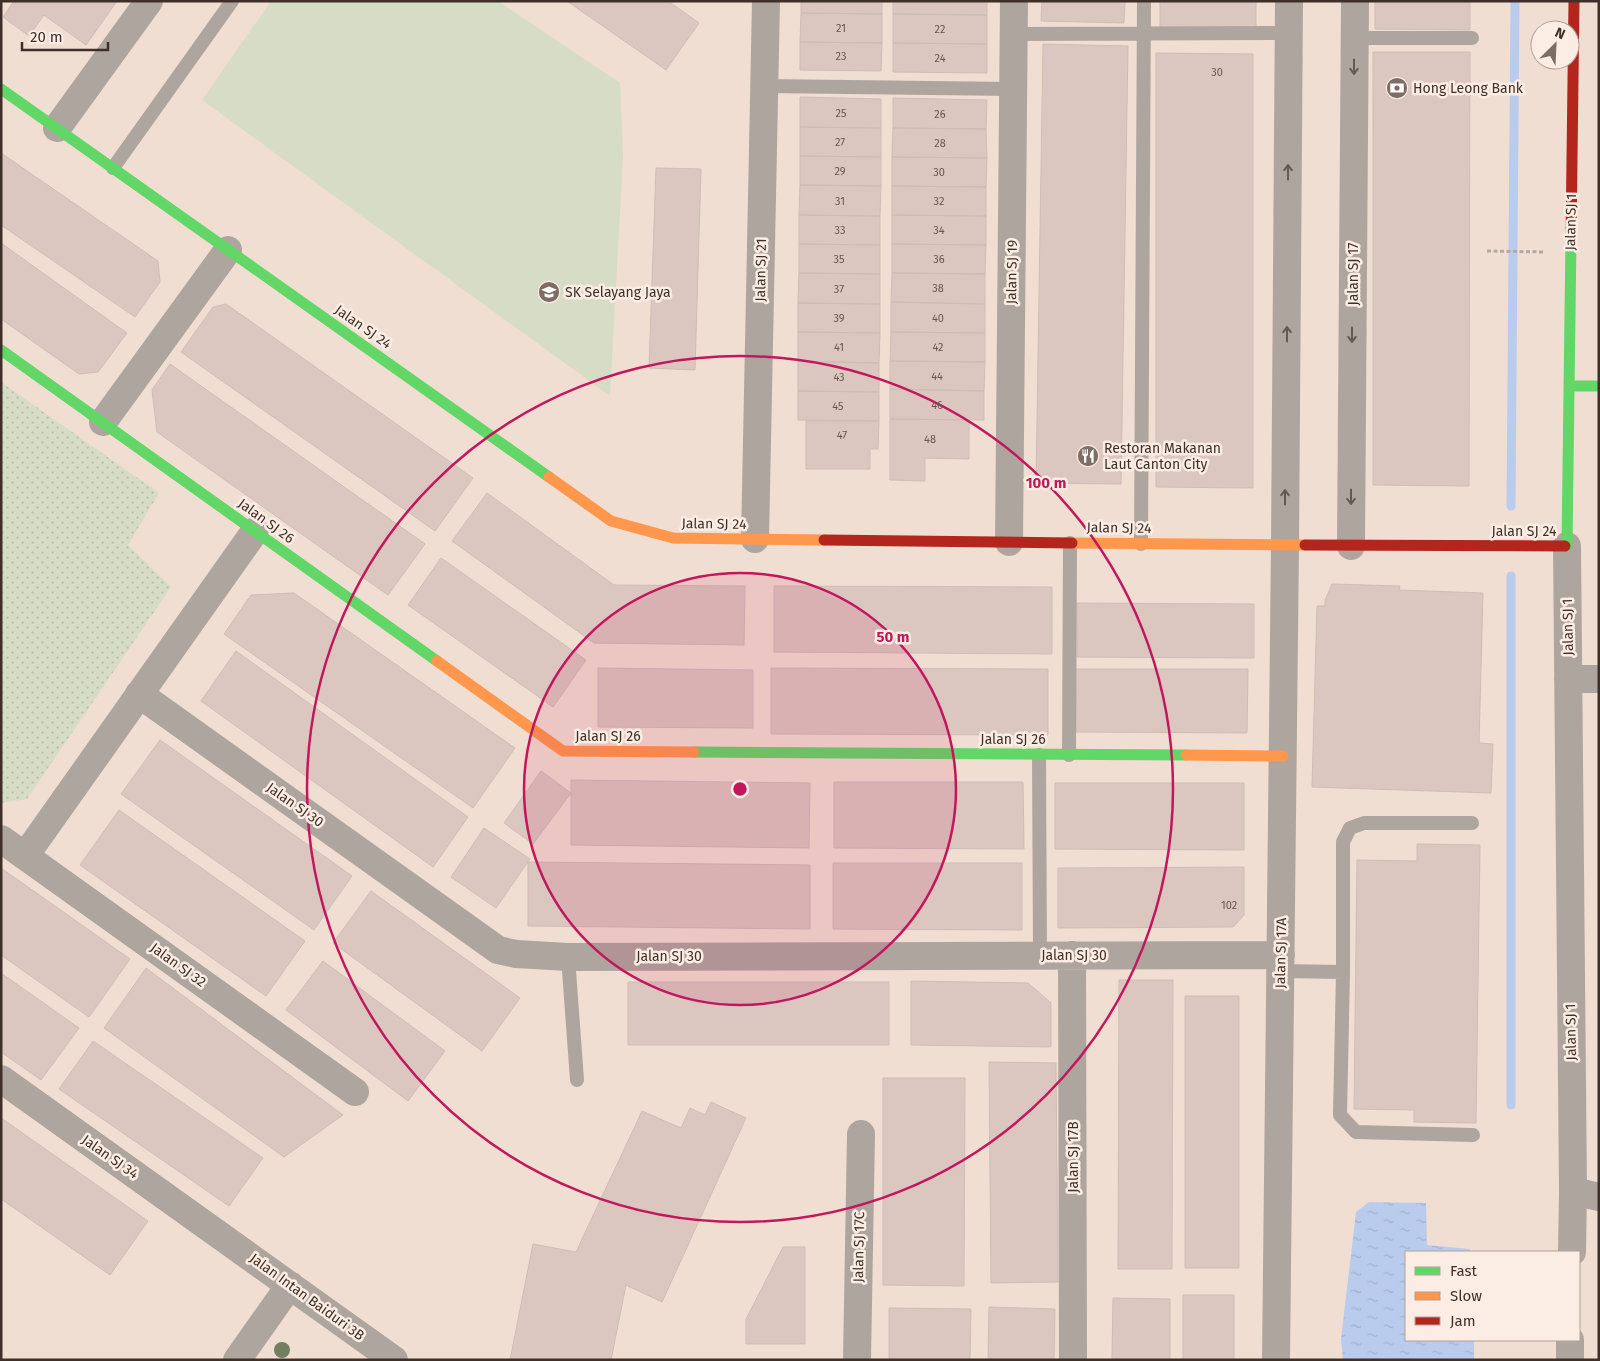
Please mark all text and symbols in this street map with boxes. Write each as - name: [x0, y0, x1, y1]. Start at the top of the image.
- scale bar: [22, 20, 109, 52]
- north arrow: [1530, 20, 1580, 70]
- house number: 21: [836, 22, 846, 35]
- house number: 22: [935, 23, 945, 36]
- text: N: [1552, 24, 1568, 43]
- text: 20 m: [30, 28, 63, 46]
- house number: 23: [836, 50, 846, 63]
- house number: 24: [935, 52, 946, 65]
- one-way arrow: [1349, 59, 1359, 75]
- house number: 30: [1211, 66, 1223, 79]
- bank icon: Hong Leong Bank: [1385, 76, 1409, 100]
- place label: Hong Leong Bank: [1413, 80, 1524, 97]
- house number: 25: [836, 107, 847, 120]
- house number: 26: [934, 108, 946, 121]
- house number: 27: [835, 136, 845, 149]
- house number: 28: [934, 137, 946, 150]
- one-way arrow: [1283, 164, 1293, 180]
- house number: 29: [834, 165, 846, 178]
- house number: 30: [933, 166, 945, 179]
- street label: Jalan SJ 1: [1562, 193, 1580, 251]
- house number: 31: [835, 195, 845, 208]
- house number: 32: [934, 195, 944, 208]
- house number: 33: [835, 224, 845, 237]
- house number: 34: [933, 224, 945, 237]
- street label: Jalan SJ 21: [752, 238, 770, 302]
- street label: Jalan SJ 19: [1003, 240, 1021, 304]
- street label: Jalan SJ 17: [1345, 242, 1362, 306]
- house number: 35: [834, 253, 845, 266]
- house number: 36: [933, 253, 945, 266]
- school or university icon: SK Selayang Jaya: [537, 280, 561, 304]
- house number: 38: [932, 282, 944, 295]
- house number: 37: [834, 283, 844, 296]
- place label: SK Selayang Jaya: [565, 284, 671, 301]
- street label: Jalan SJ 24: [332, 301, 395, 353]
- house number: 39: [833, 312, 845, 325]
- house number: 40: [932, 312, 944, 325]
- one-way arrow: [1282, 326, 1291, 342]
- one-way arrow: [1347, 326, 1357, 343]
- house number: 41: [834, 341, 844, 354]
- house number: 42: [932, 341, 944, 354]
- house number: 44: [931, 370, 943, 383]
- house number: 43: [833, 371, 845, 384]
- house number: 46: [931, 399, 943, 412]
- house number: 45: [832, 400, 844, 413]
- house number: 47: [837, 429, 847, 442]
- house number: 48: [924, 433, 936, 446]
- place label: Restoran Makanan Laut Canton City: [1104, 440, 1221, 473]
- restaurant icon: Restoran Makanan Laut Canton City: [1076, 444, 1100, 468]
- text: 100 m: [1026, 474, 1066, 492]
- one-way arrow: [1281, 489, 1290, 505]
- one-way arrow: [1346, 489, 1356, 505]
- street label: Jalan SJ 26: [235, 495, 297, 547]
- street label: Jalan SJ 24: [681, 515, 747, 533]
- street label: Jalan SJ 24: [1086, 519, 1152, 537]
- street label: Jalan SJ 24: [1492, 523, 1557, 540]
- street label: Jalan SJ 1: [1559, 598, 1577, 656]
- text: 50 m: [876, 628, 910, 646]
- street label: Jalan SJ 26: [575, 728, 641, 745]
- street label: Jalan SJ 26: [980, 731, 1046, 748]
- street label: Jalan SJ 30: [263, 779, 327, 831]
- centre of rings: [731, 780, 749, 798]
- house number: 102: [1221, 899, 1237, 912]
- street label: Jalan SJ 17A: [1272, 917, 1290, 989]
- street label: Jalan SJ 32: [147, 939, 209, 991]
- street label: Jalan SJ 30: [1041, 947, 1107, 964]
- street label: Jalan SJ 30: [636, 948, 702, 965]
- street label: Jalan SJ 1: [1562, 1003, 1580, 1061]
- street label: Jalan SJ 17B: [1065, 1121, 1082, 1193]
- street label: Jalan SJ 34: [78, 1131, 142, 1183]
- street label: Jalan SJ 17C: [850, 1211, 868, 1283]
- street label: Jalan Intan Baiduri 3B: [246, 1250, 368, 1344]
- legend: [1405, 1251, 1580, 1341]
- text: Fast: [1450, 1262, 1477, 1280]
- text: Slow: [1450, 1287, 1482, 1305]
- text: Jam: [1450, 1312, 1476, 1330]

